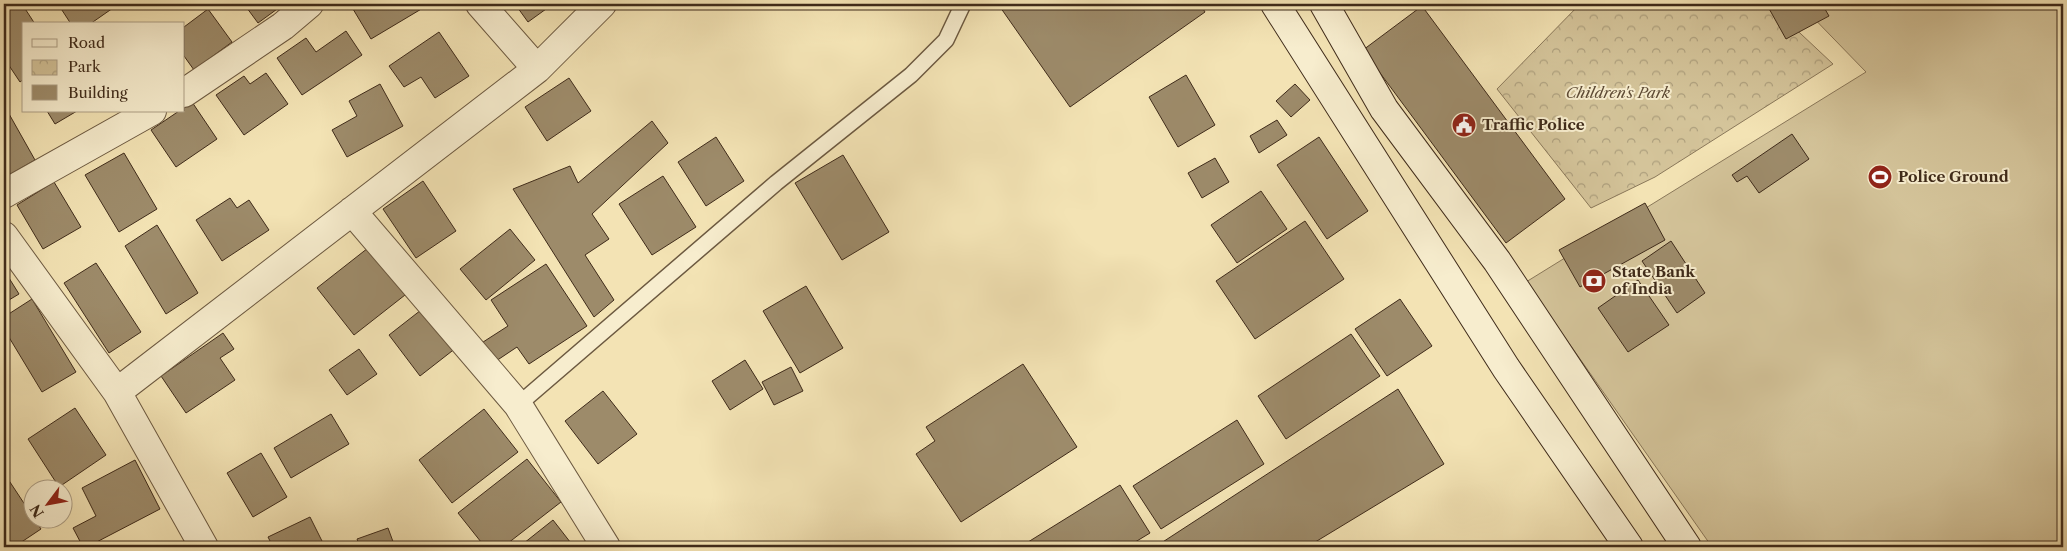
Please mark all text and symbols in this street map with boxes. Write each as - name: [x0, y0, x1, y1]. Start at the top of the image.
- legend: [22, 22, 185, 112]
- text: Road: [68, 33, 105, 52]
- text: Park: [68, 57, 102, 76]
- text: Building: [68, 83, 128, 102]
- park label: Children's Park: [1566, 83, 1670, 102]
- public building icon: Traffic Police: [1451, 112, 1477, 138]
- place label: Traffic Police: [1482, 115, 1585, 134]
- sports icon: Police Ground: [1867, 164, 1893, 190]
- place label: Police Ground: [1898, 167, 2009, 186]
- place label: State Bank of India: [1612, 262, 1696, 298]
- bank icon: State Bank of India: [1581, 268, 1607, 294]
- north arrow: [22, 478, 72, 528]
- text: N: [26, 501, 48, 521]

